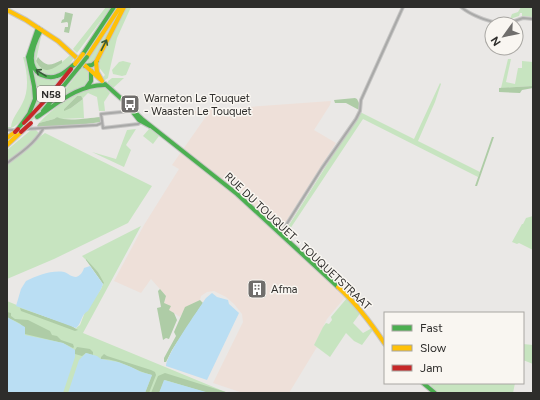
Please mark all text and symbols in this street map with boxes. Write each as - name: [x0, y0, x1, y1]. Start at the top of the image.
- north arrow: [484, 16, 524, 56]
- text: N: [488, 34, 504, 48]
- one-way arrow: [101, 40, 109, 52]
- one-way arrow: [36, 69, 47, 77]
- road number: N58: [37, 86, 65, 102]
- place label: Warneton Le Touquet - Waasten Le Touquet: [144, 92, 252, 118]
- bus stop icon: Warneton Le Touquet - Waasten Le Touquet: [119, 93, 141, 115]
- street label: RUE DU TOUQUET - TOUQUETSTRAAT: [222, 170, 373, 313]
- building icon: Afma: [246, 278, 268, 300]
- place label: Afma: [271, 283, 297, 296]
- legend: [384, 312, 524, 384]
- text: Fast: [420, 321, 443, 335]
- text: Slow: [420, 341, 447, 355]
- text: Jam: [420, 361, 443, 375]

